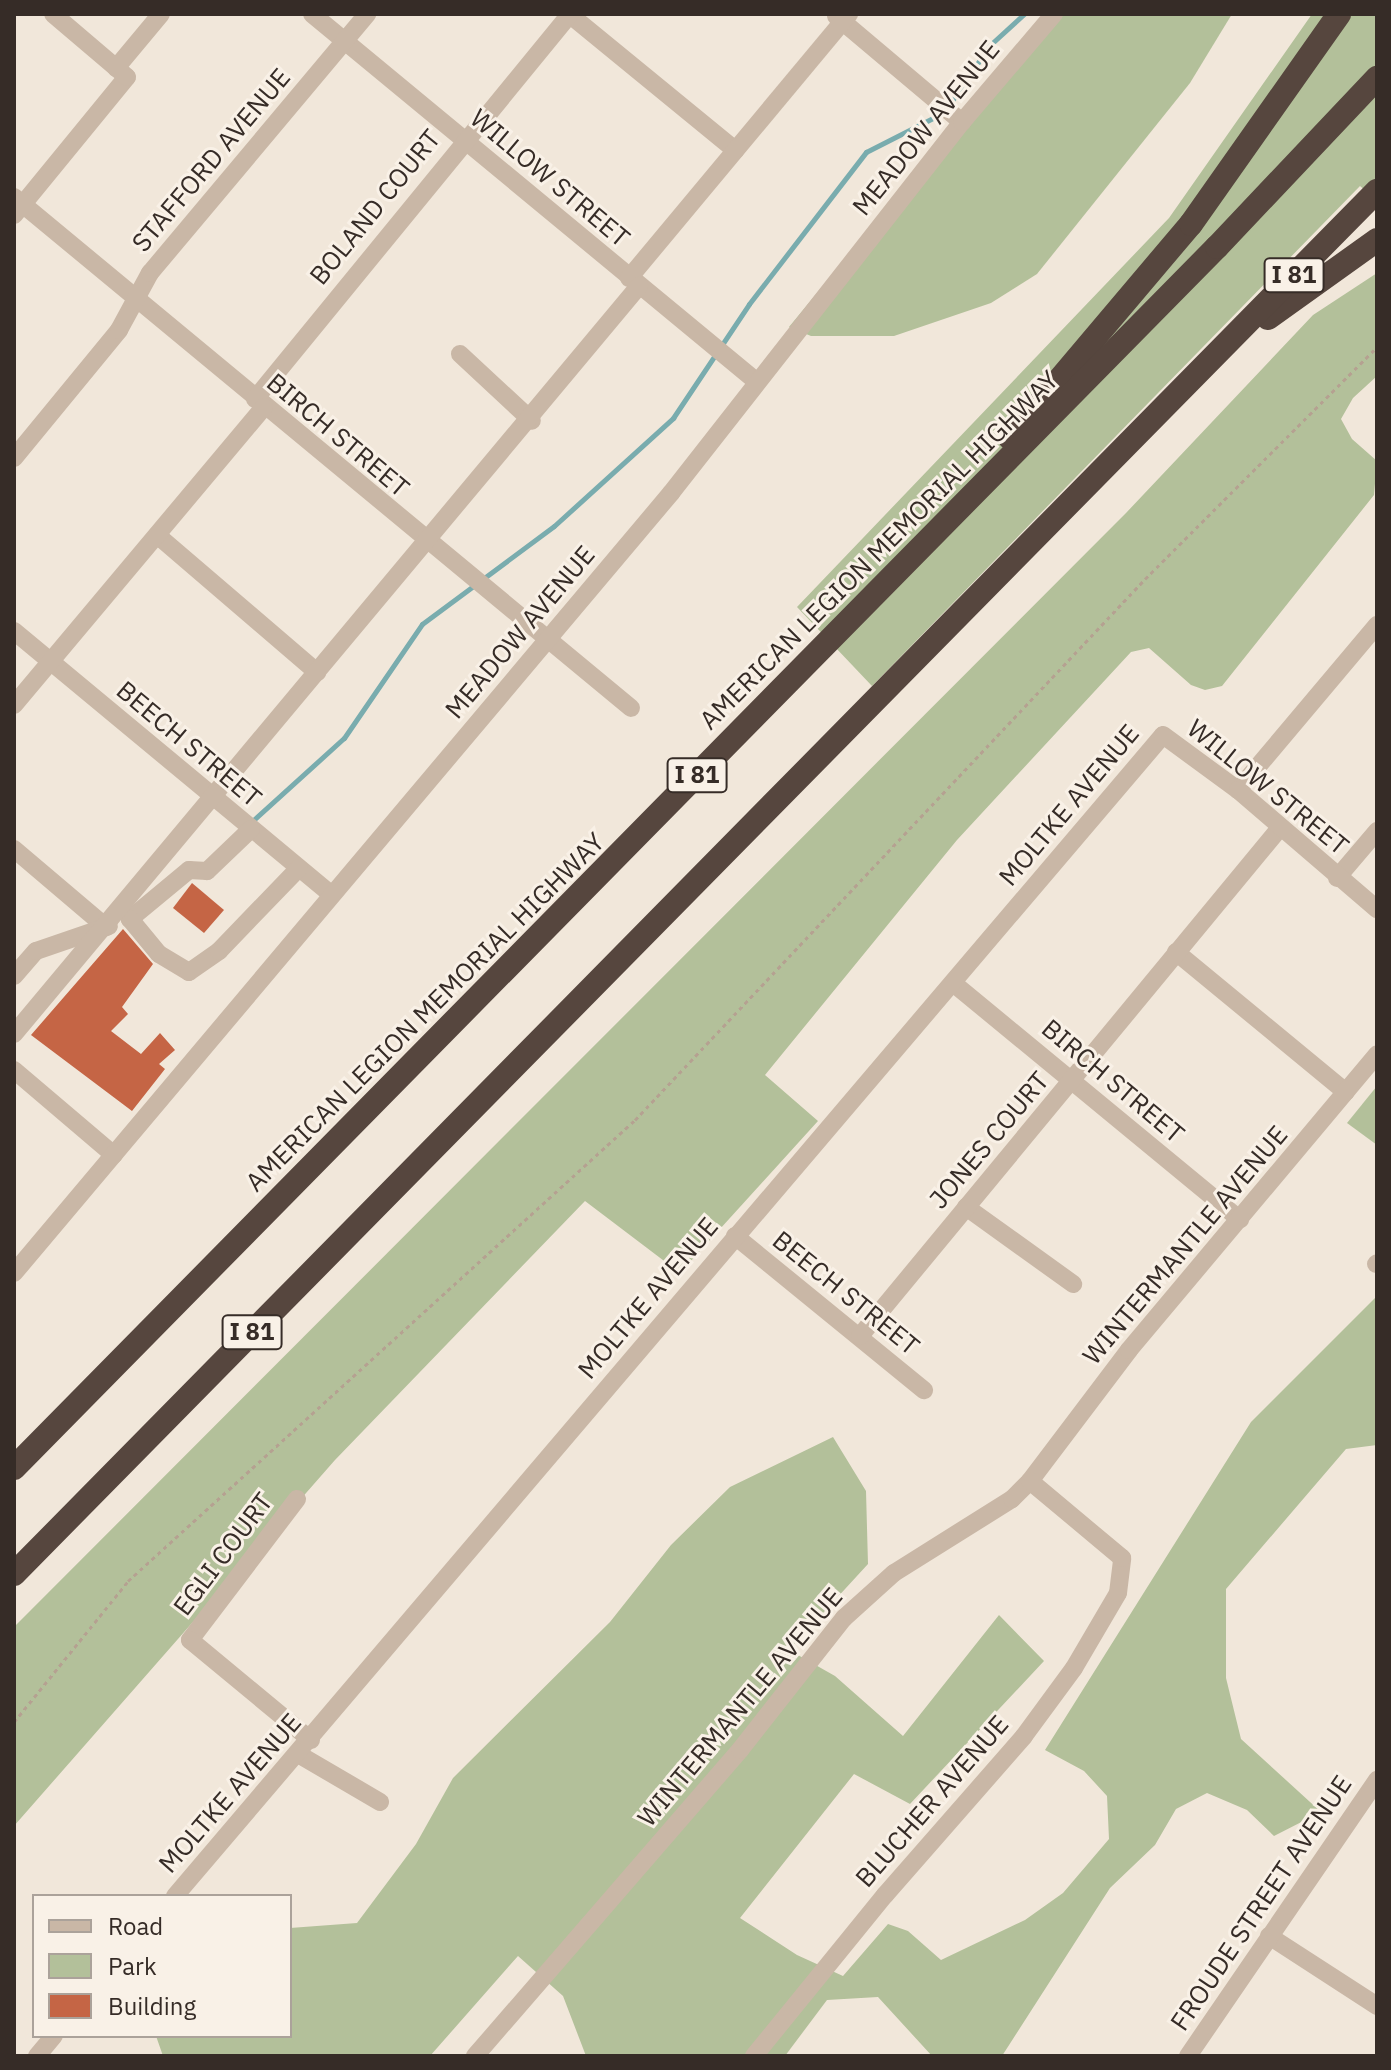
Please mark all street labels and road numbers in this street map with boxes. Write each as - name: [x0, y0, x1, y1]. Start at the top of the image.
- street label: MEADOW AVENUE: [846, 34, 1006, 222]
- street label: STAFFORD AVENUE: [125, 62, 297, 258]
- street label: WILLOW STREET: [464, 102, 636, 254]
- street label: BOLAND COURT: [303, 123, 447, 291]
- road number: I 81: [1262, 255, 1326, 295]
- street label: AMERICAN LEGION MEMORIAL HIGHWAY: [693, 364, 1065, 736]
- street label: BIRCH STREET: [261, 367, 415, 503]
- street label: MEADOW AVENUE: [439, 539, 601, 725]
- street label: BEECH STREET: [110, 674, 268, 814]
- street label: WILLOW STREET: [1181, 713, 1355, 861]
- street label: MOLTKE AVENUE: [992, 718, 1146, 892]
- road number: I 81: [665, 755, 729, 795]
- street label: AMERICAN LEGION MEMORIAL HIGHWAY: [239, 826, 611, 1198]
- street label: BIRCH STREET: [1036, 1013, 1190, 1149]
- street label: JONES COURT: [923, 1065, 1055, 1215]
- street label: WINTERMANTLE AVENUE: [1076, 1119, 1294, 1371]
- street label: MOLTKE AVENUE: [571, 1211, 725, 1385]
- street label: BEECH STREET: [766, 1224, 926, 1362]
- road number: I 81: [220, 1312, 284, 1352]
- street label: EGLI COURT: [167, 1487, 279, 1621]
- street label: WINTERMANTLE AVENUE: [631, 1581, 849, 1833]
- street label: MOLTKE AVENUE: [152, 1707, 308, 1879]
- street label: BLUCHER AVENUE: [849, 1709, 1015, 1893]
- street label: FROUDE STREET AVENUE: [1164, 1769, 1358, 2037]

